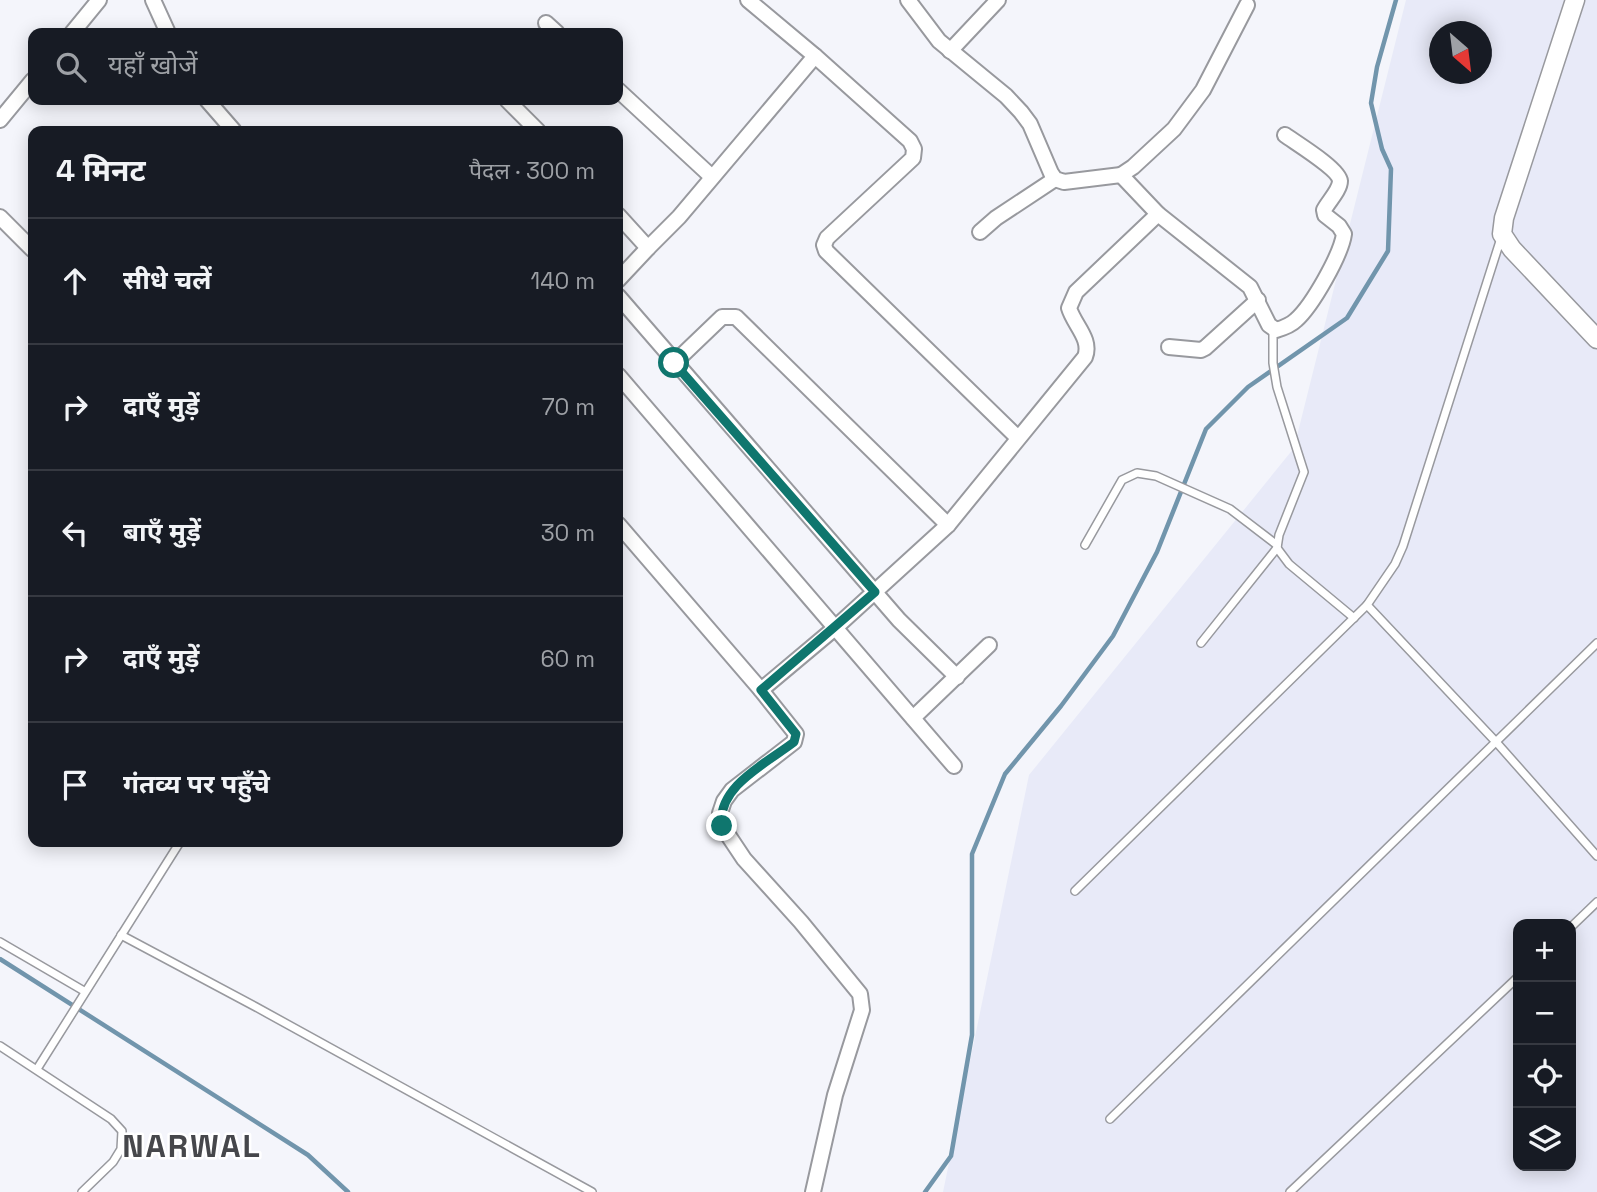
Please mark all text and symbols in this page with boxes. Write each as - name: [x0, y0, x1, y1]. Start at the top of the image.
- north arrow: [1429, 21, 1492, 84]
- search box: [28, 28, 623, 105]
- icon: search: [52, 48, 90, 86]
- text: यहाँ खोजें: [108, 48, 198, 82]
- text: 4 मिनट: [56, 151, 146, 190]
- text: पैदल · 300 m: [469, 156, 595, 186]
- icon: ahead: [56, 262, 94, 300]
- text: सीधे चलें: [123, 263, 212, 297]
- text: 140 m: [531, 266, 595, 296]
- route start: [658, 347, 689, 378]
- icon: right: [56, 388, 94, 426]
- text: दाएँ मुड़ें: [123, 389, 199, 423]
- text: 70 m: [542, 392, 595, 422]
- icon: left: [56, 514, 94, 552]
- text: बाएँ मुड़ें: [123, 515, 201, 549]
- text: 30 m: [541, 518, 595, 548]
- icon: right: [56, 640, 94, 678]
- text: दाएँ मुड़ें: [123, 641, 199, 675]
- text: 60 m: [540, 644, 595, 674]
- icon: arrive: [56, 766, 94, 804]
- text: गंतव्य पर पहुँचे: [123, 767, 270, 801]
- route end: [706, 810, 737, 841]
- map controls: [1513, 919, 1576, 1171]
- button: +: [1513, 919, 1576, 982]
- button: −: [1513, 982, 1576, 1045]
- button: locate: [1513, 1045, 1576, 1108]
- button: layers: [1513, 1108, 1576, 1171]
- district label: NARWAL: [122, 1126, 262, 1166]

